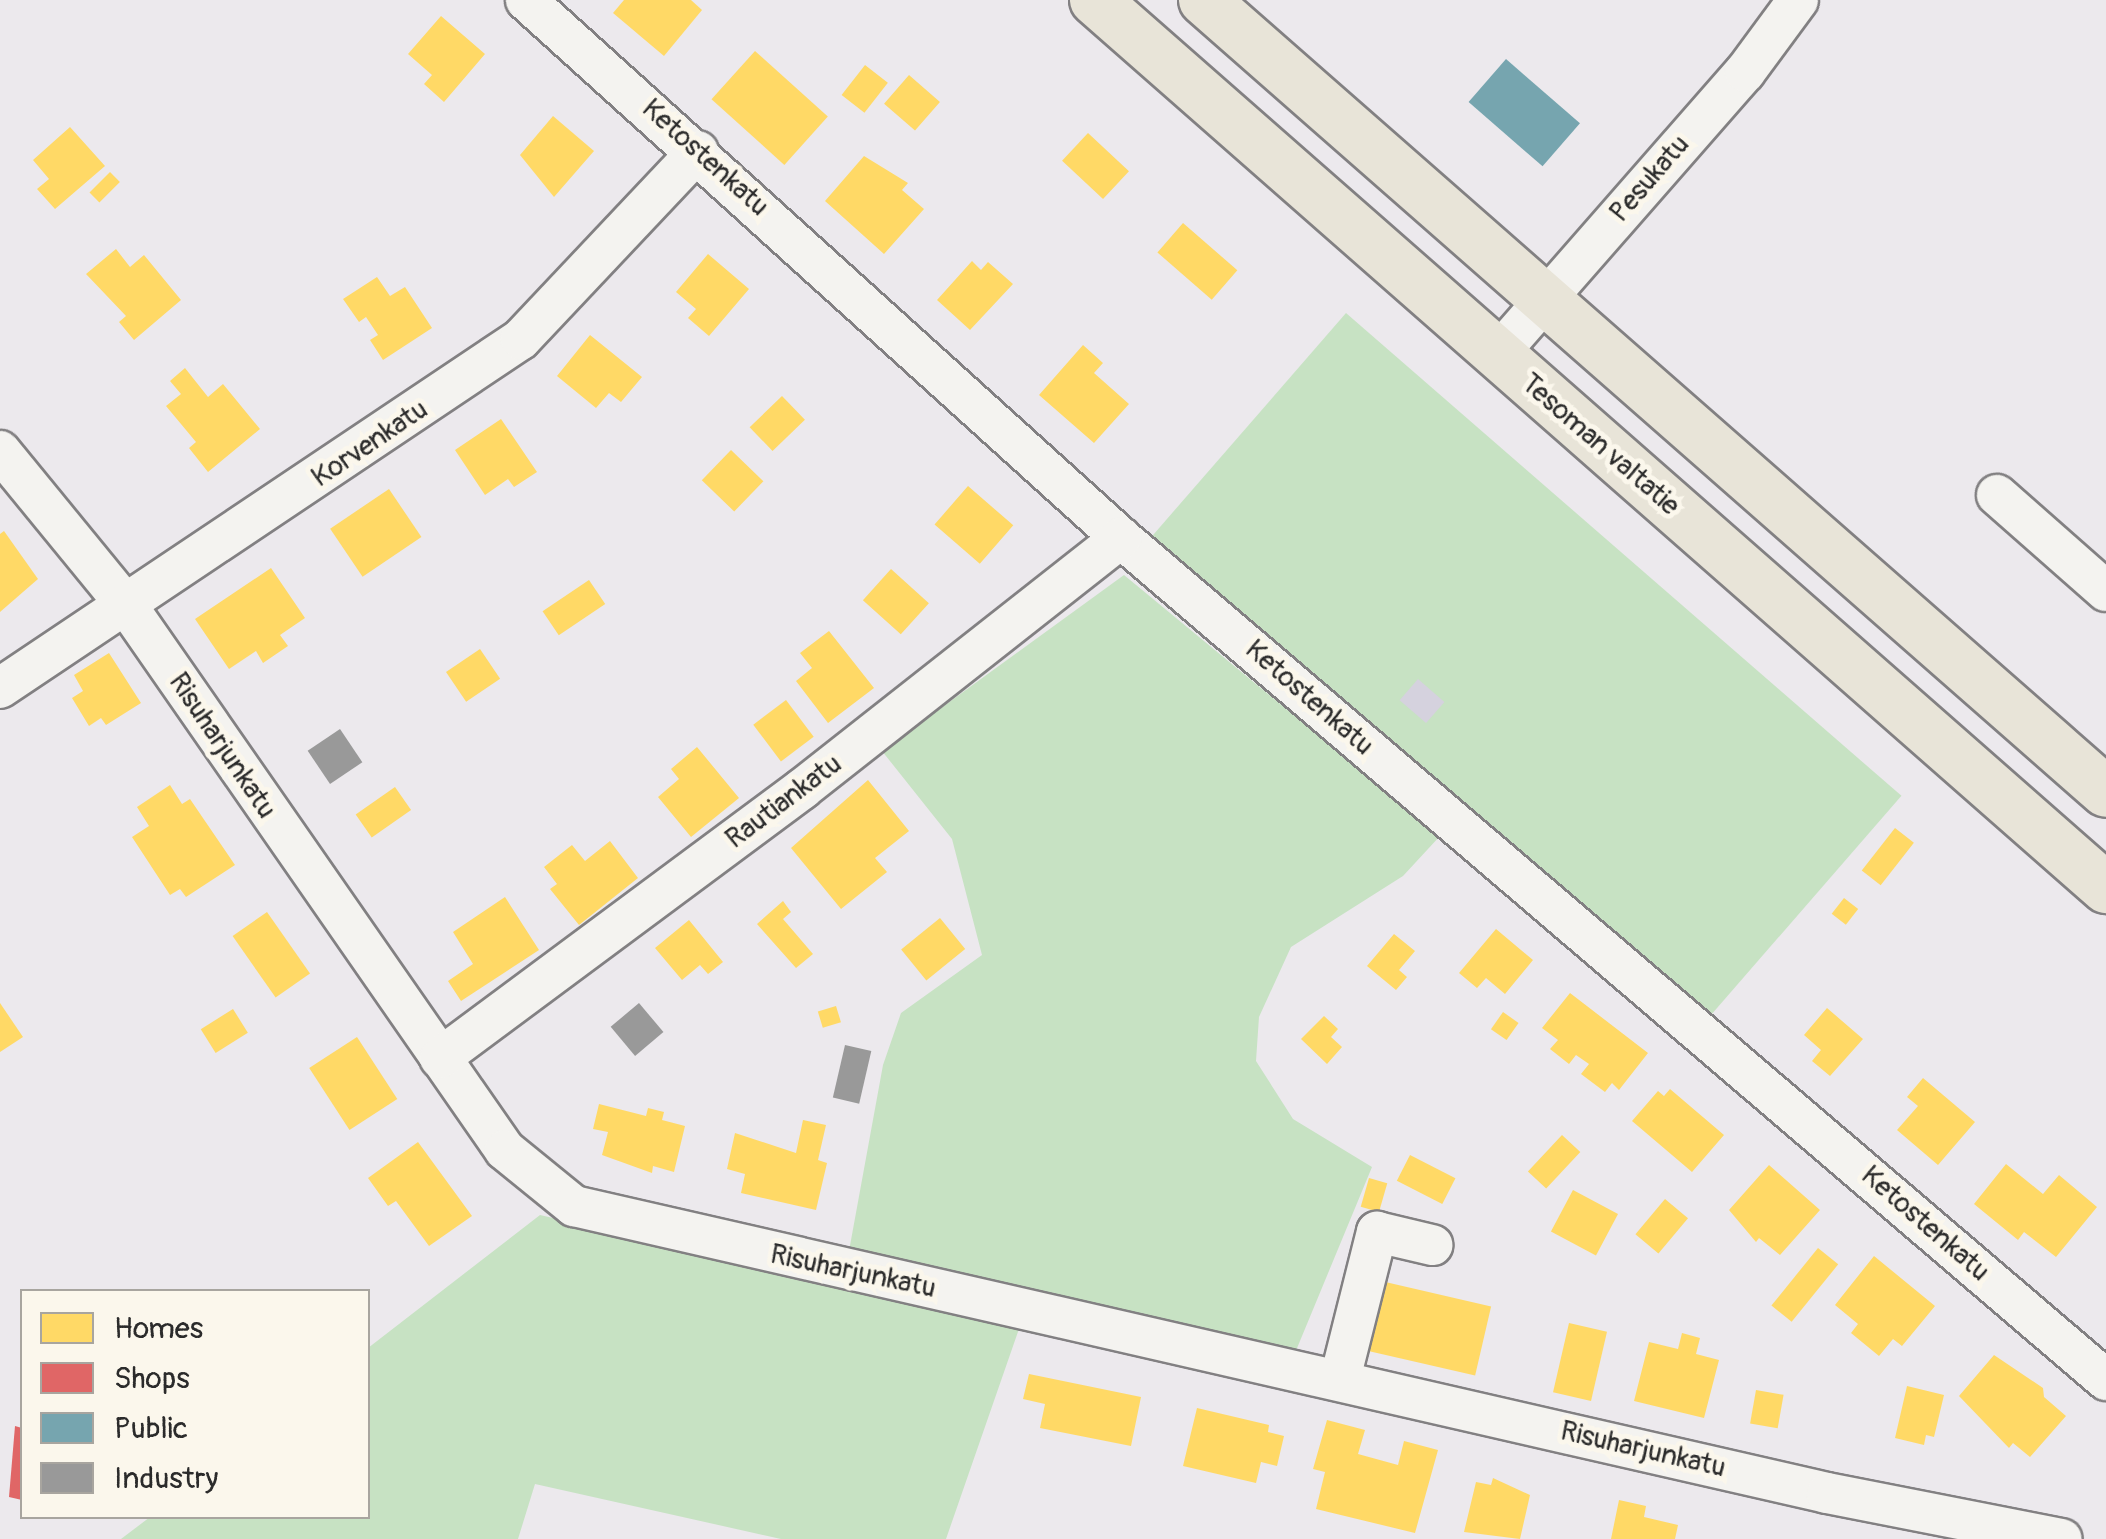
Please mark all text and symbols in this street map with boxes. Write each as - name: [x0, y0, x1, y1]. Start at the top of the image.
- street label: Ketostenkatu: [635, 92, 775, 224]
- street label: Pesukatu: [1603, 129, 1697, 229]
- street label: Tesoman valtatie: [1514, 367, 1686, 523]
- street label: Korvenkatu: [306, 393, 434, 495]
- street label: Ketostenkatu: [1238, 633, 1380, 763]
- street label: Risuharjunkatu: [161, 667, 283, 825]
- street label: Rautiankatu: [719, 748, 849, 856]
- street label: Ketostenkatu: [1854, 1159, 1996, 1289]
- street label: Risuharjunkatu: [767, 1238, 939, 1306]
- legend: [20, 1289, 370, 1519]
- text: Homes: [114, 1310, 203, 1347]
- text: Shops: [114, 1360, 190, 1397]
- text: Public: [114, 1410, 188, 1447]
- street label: Risuharjunkatu: [1557, 1415, 1729, 1485]
- text: Industry: [114, 1460, 218, 1497]

